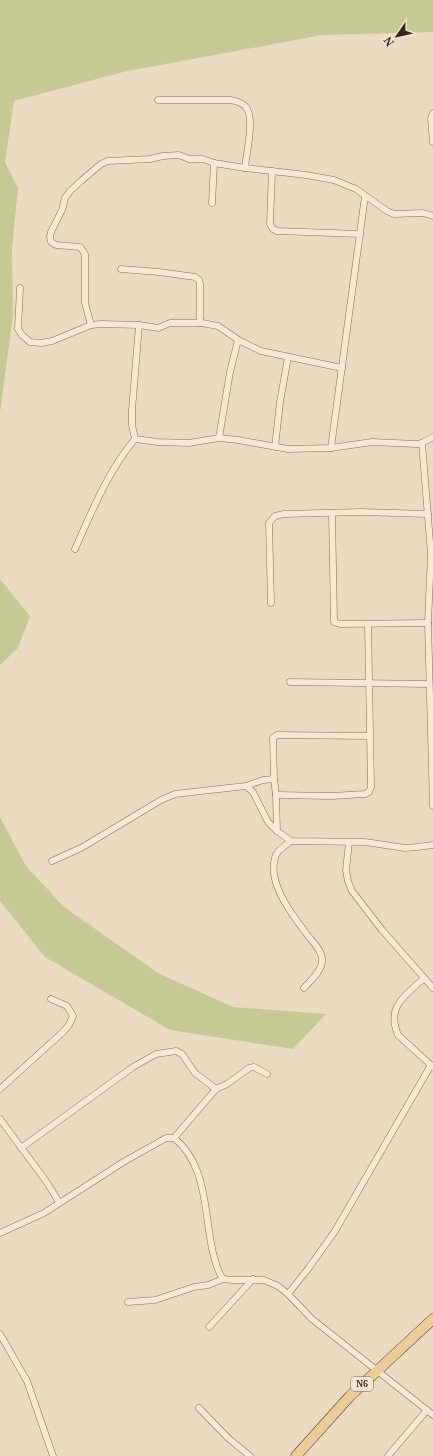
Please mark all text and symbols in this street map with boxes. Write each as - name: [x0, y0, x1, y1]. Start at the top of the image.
- north arrow: [377, 16, 417, 56]
- text: N: [379, 34, 397, 50]
- road number: N6: [351, 1377, 373, 1391]

